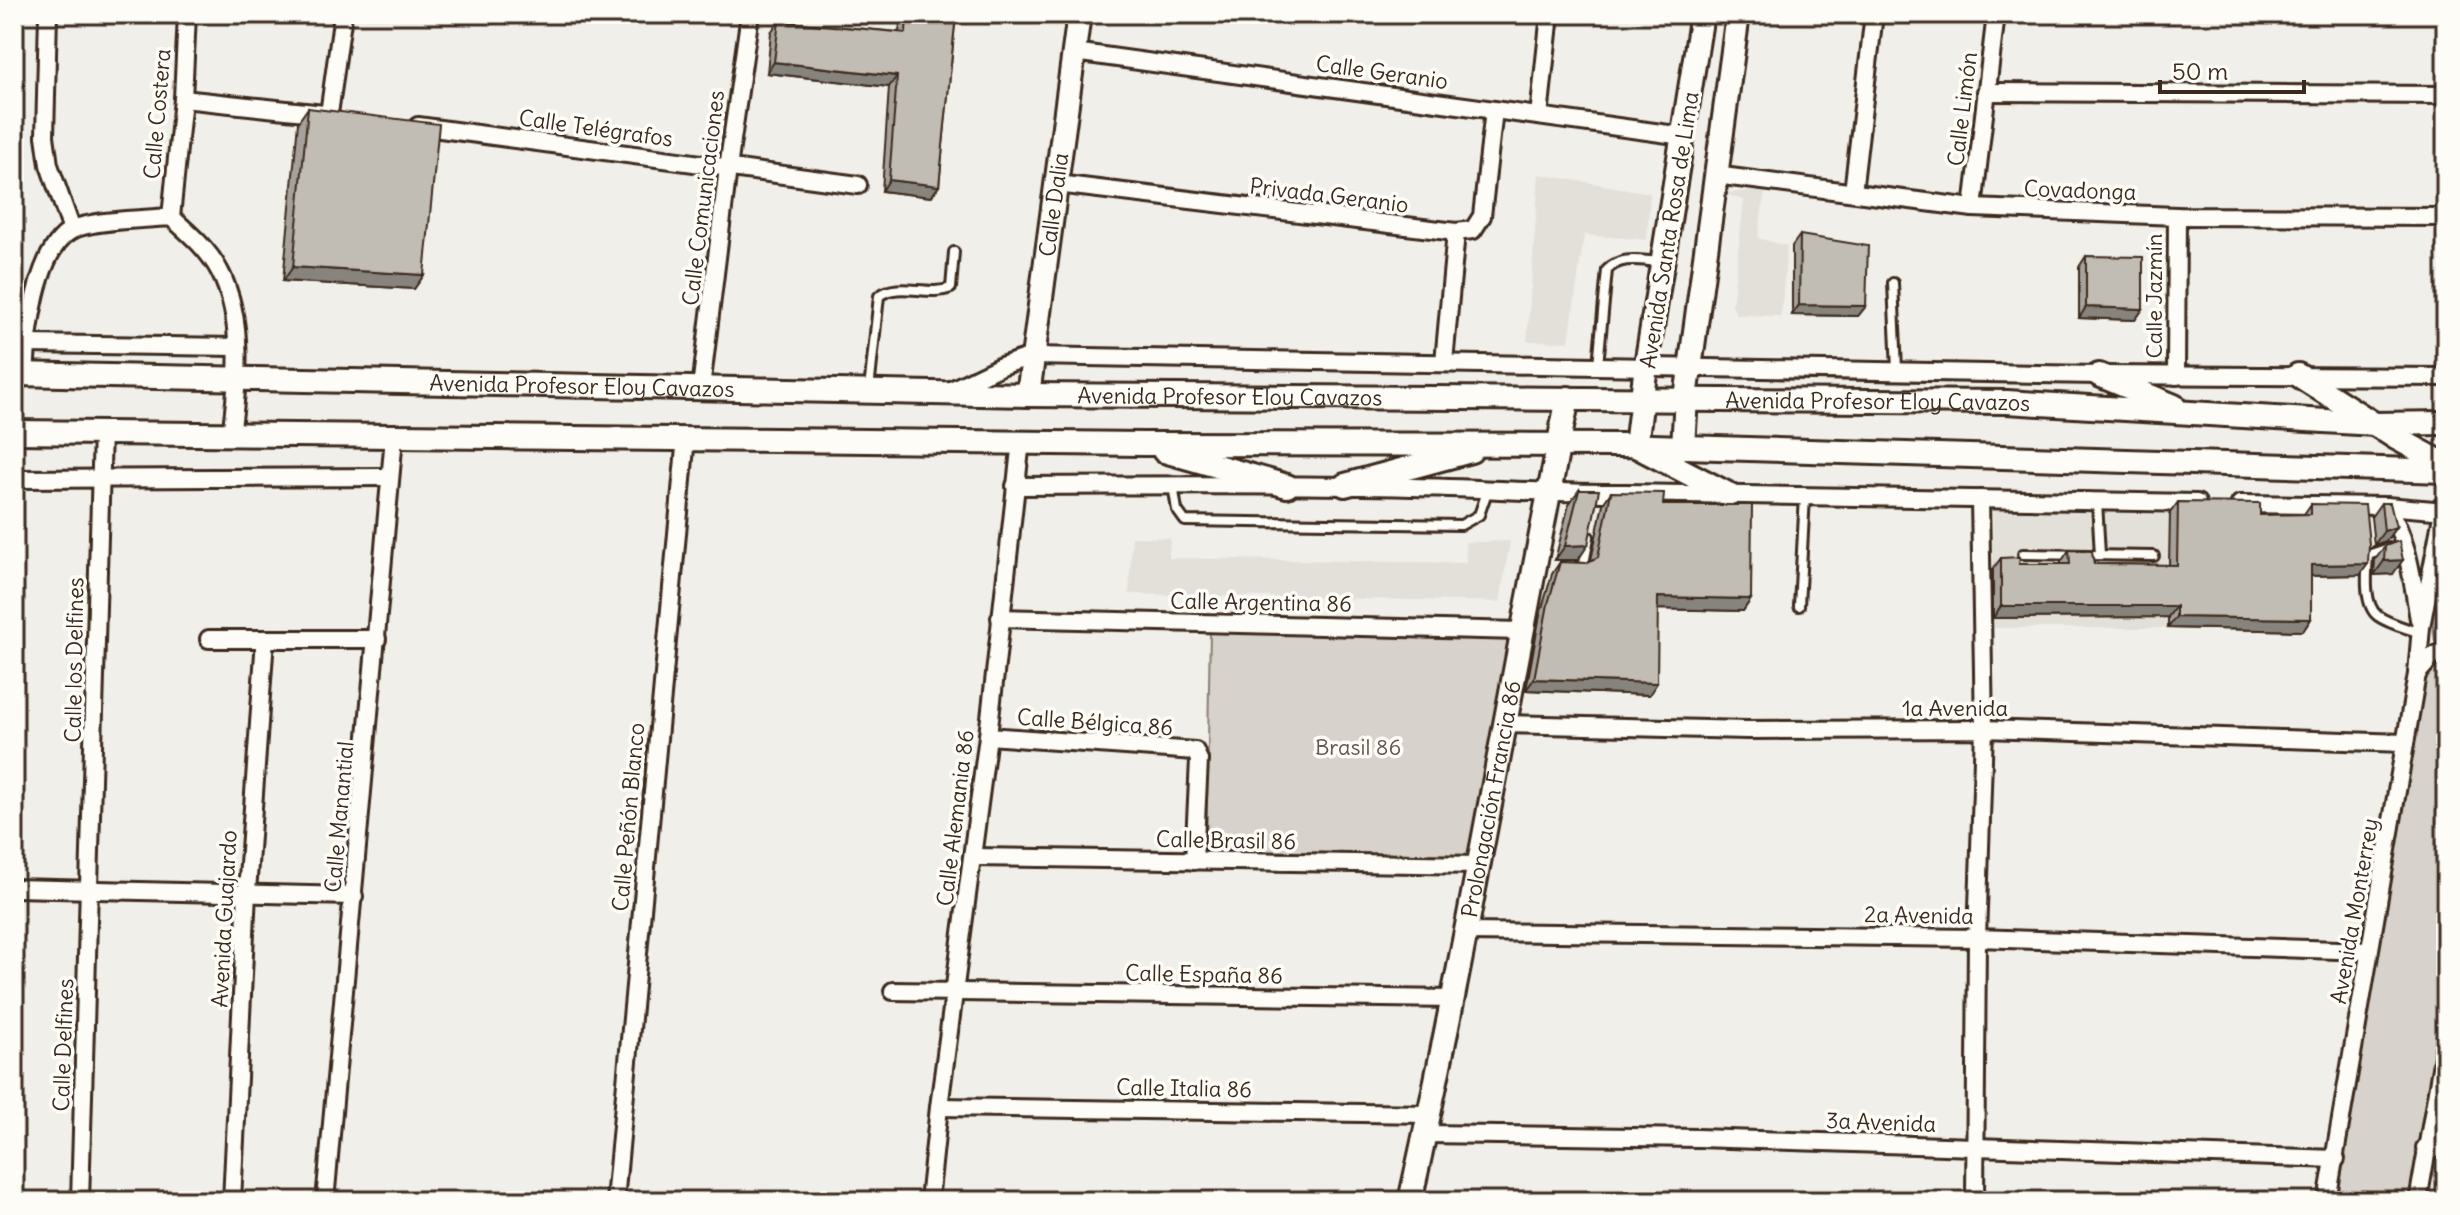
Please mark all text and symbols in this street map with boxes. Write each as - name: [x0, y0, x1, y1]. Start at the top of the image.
- scale bar: [2160, 44, 2304, 94]
- street label: Calle Costera: [137, 48, 177, 180]
- street label: Calle Geranio: [1314, 49, 1450, 95]
- street label: Calle Limón: [1941, 50, 1983, 168]
- text: 50 m: [2172, 56, 2228, 86]
- street label: Calle Comunicaciones: [676, 89, 730, 307]
- street label: Avenida Santa Rosa de Lima: [1633, 89, 1705, 371]
- street label: Calle Telégrafos: [517, 103, 675, 153]
- street label: Calle Dalia: [1033, 151, 1074, 258]
- street label: Privada Geranio: [1248, 171, 1410, 219]
- street label: Covadonga: [2023, 174, 2137, 206]
- street label: Calle Jazmín: [2140, 234, 2168, 358]
- street label: Avenida Profesor Eloy Cavazos: [429, 369, 735, 403]
- street label: Avenida Profesor Eloy Cavazos: [1077, 381, 1382, 412]
- street label: Avenida Profesor Eloy Cavazos: [1725, 386, 2031, 417]
- street label: Calle los Delfines: [59, 577, 89, 743]
- street label: Calle Argentina 86: [1170, 586, 1352, 618]
- street label: Prolongación Francia 86: [1455, 678, 1527, 920]
- street label: 1a Avenida: [1902, 694, 2008, 722]
- street label: Calle Bélgica 86: [1016, 703, 1174, 741]
- street label: Calle Peñón Blanco: [606, 722, 650, 912]
- street label: Calle Alemania 86: [930, 728, 980, 908]
- park label: Brasil 86: [1315, 733, 1401, 761]
- street label: Calle Manantial: [318, 740, 360, 894]
- street label: Avenida Monterrey: [2324, 816, 2384, 1006]
- street label: Calle Brasil 86: [1156, 825, 1296, 855]
- street label: Avenida Guajardo: [205, 830, 243, 1008]
- street label: 2a Avenida: [1864, 900, 1974, 930]
- street label: Calle España 86: [1125, 959, 1283, 989]
- street label: Calle Delfines: [47, 978, 79, 1112]
- street label: Calle Italia 86: [1116, 1073, 1252, 1103]
- street label: 3a Avenida: [1826, 1106, 1936, 1138]

